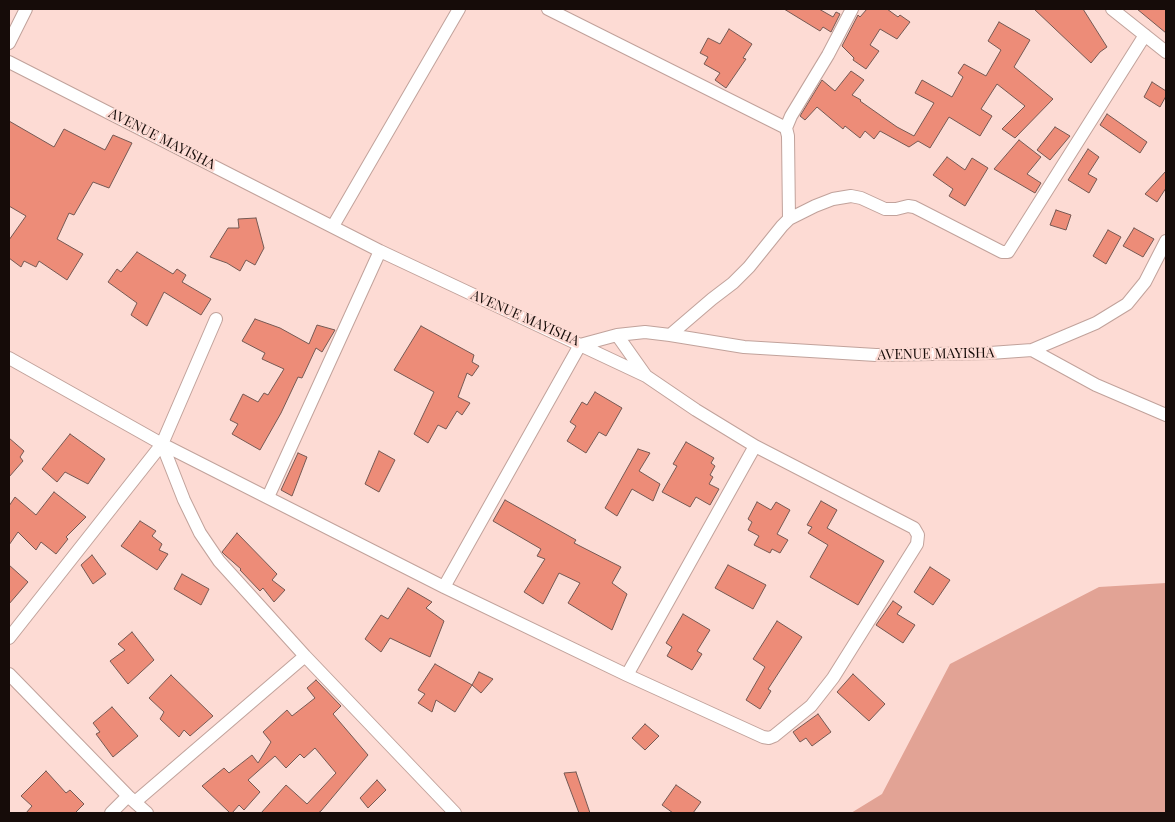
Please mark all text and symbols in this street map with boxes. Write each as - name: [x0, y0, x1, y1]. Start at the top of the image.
- street label: AVENUE MAYISHA: [106, 105, 218, 173]
- street label: AVENUE MAYISHA: [468, 286, 582, 350]
- street label: AVENUE MAYISHA: [877, 345, 995, 363]

